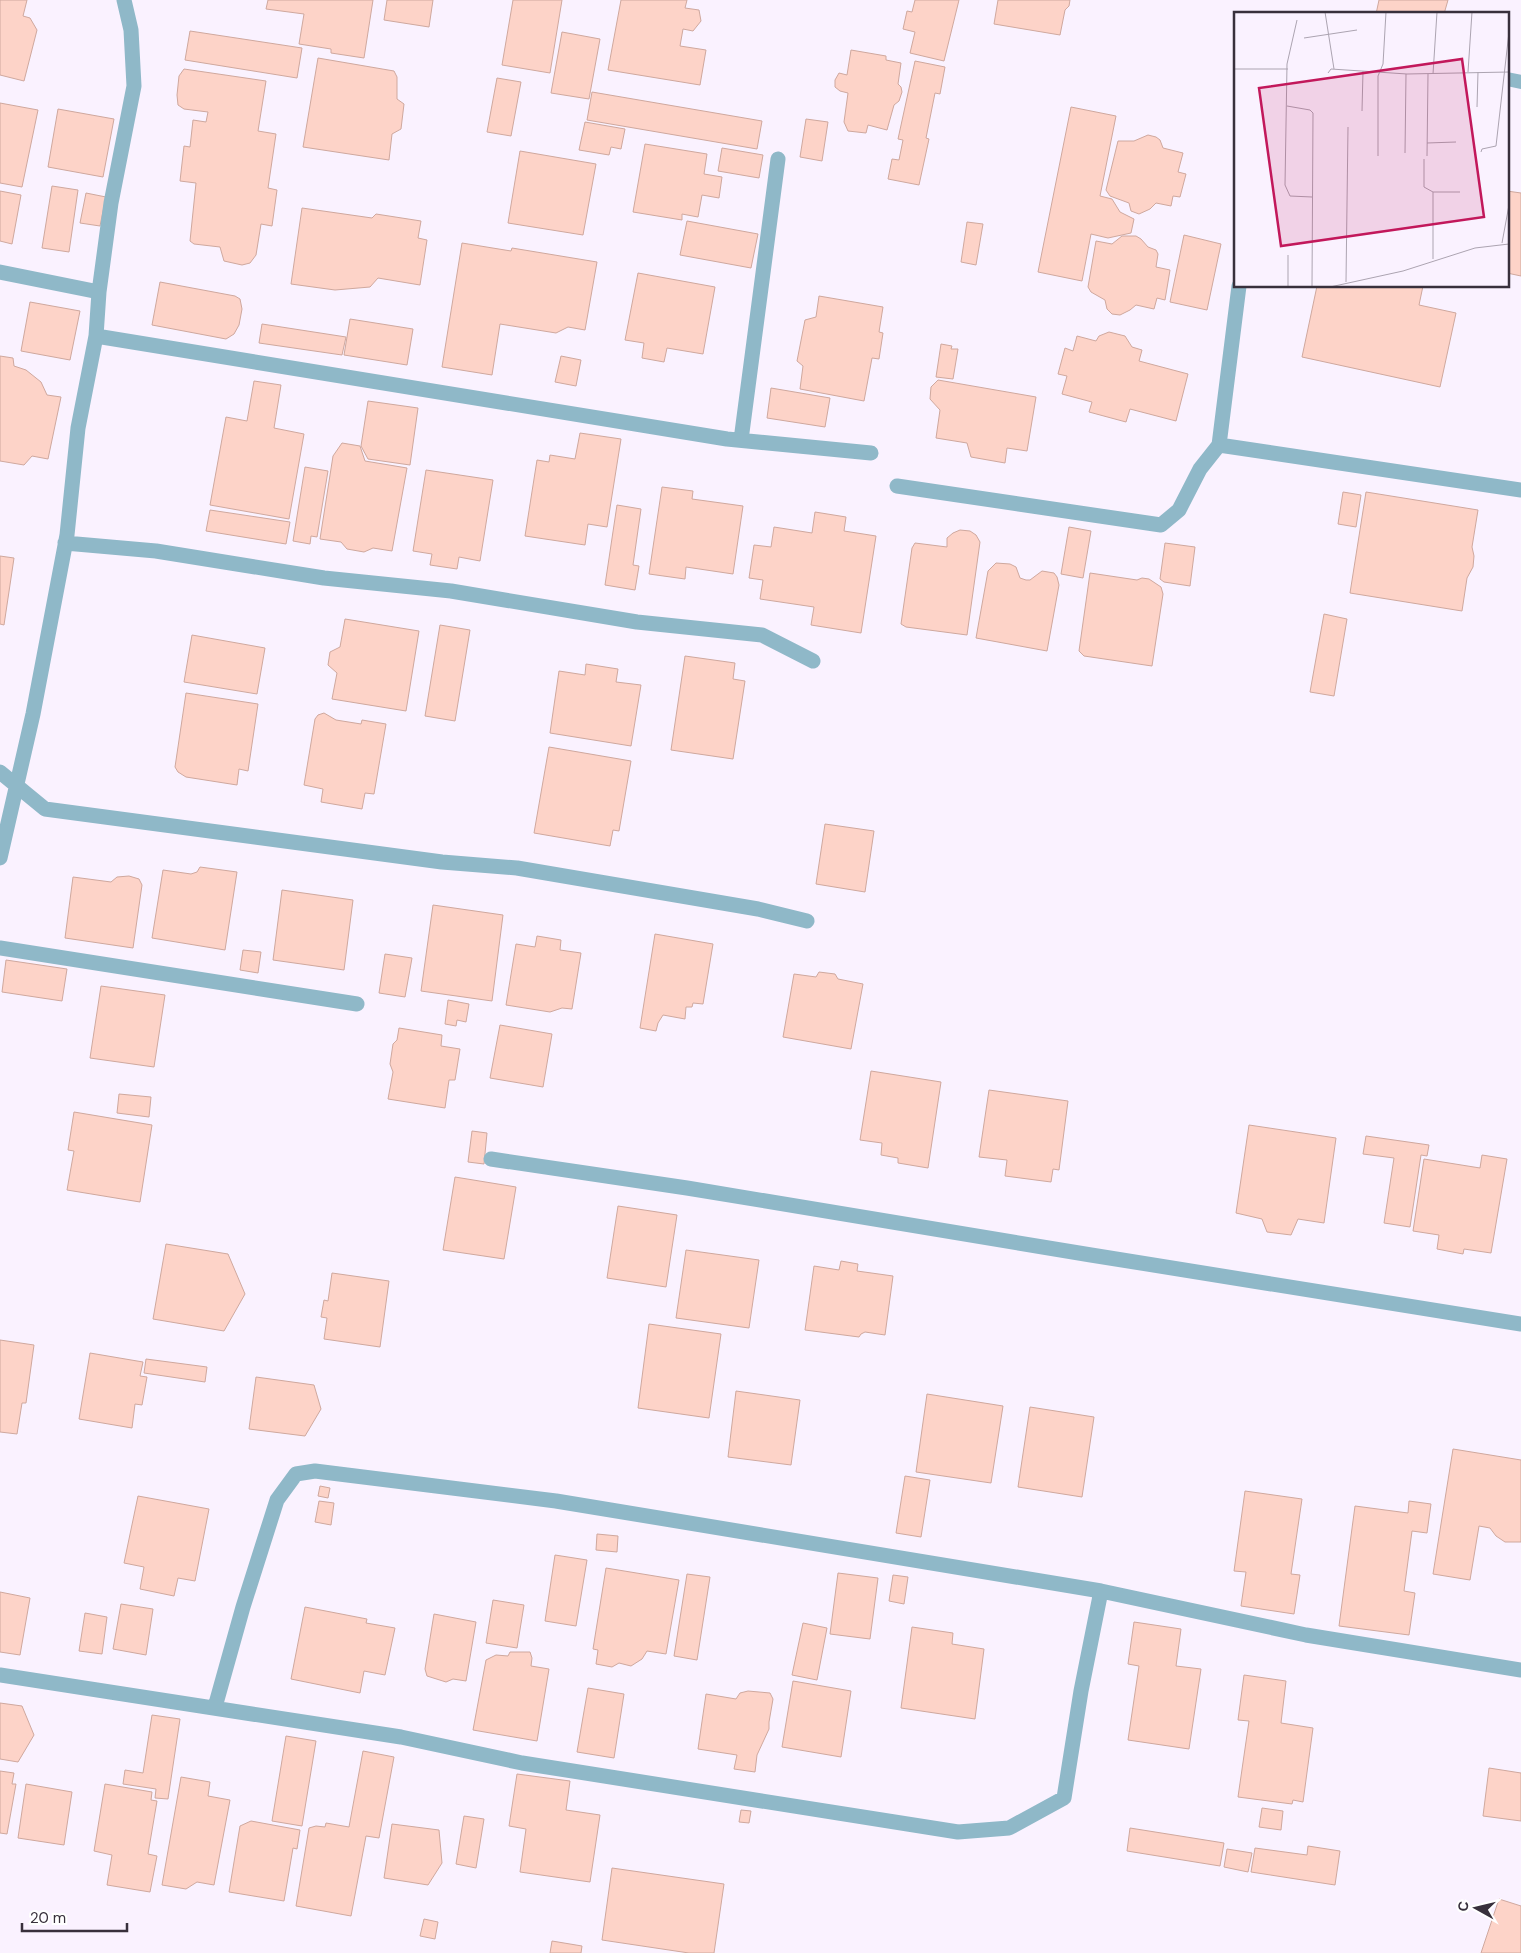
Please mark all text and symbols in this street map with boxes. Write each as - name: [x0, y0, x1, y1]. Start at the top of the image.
- inset map: [1234, 12, 1508, 288]
- north arrow: [1451, 1883, 1501, 1933]
- scale bar: [22, 1900, 128, 1932]
- text: С: [1454, 1900, 1473, 1912]
- text: 20 m: [30, 1908, 66, 1928]

